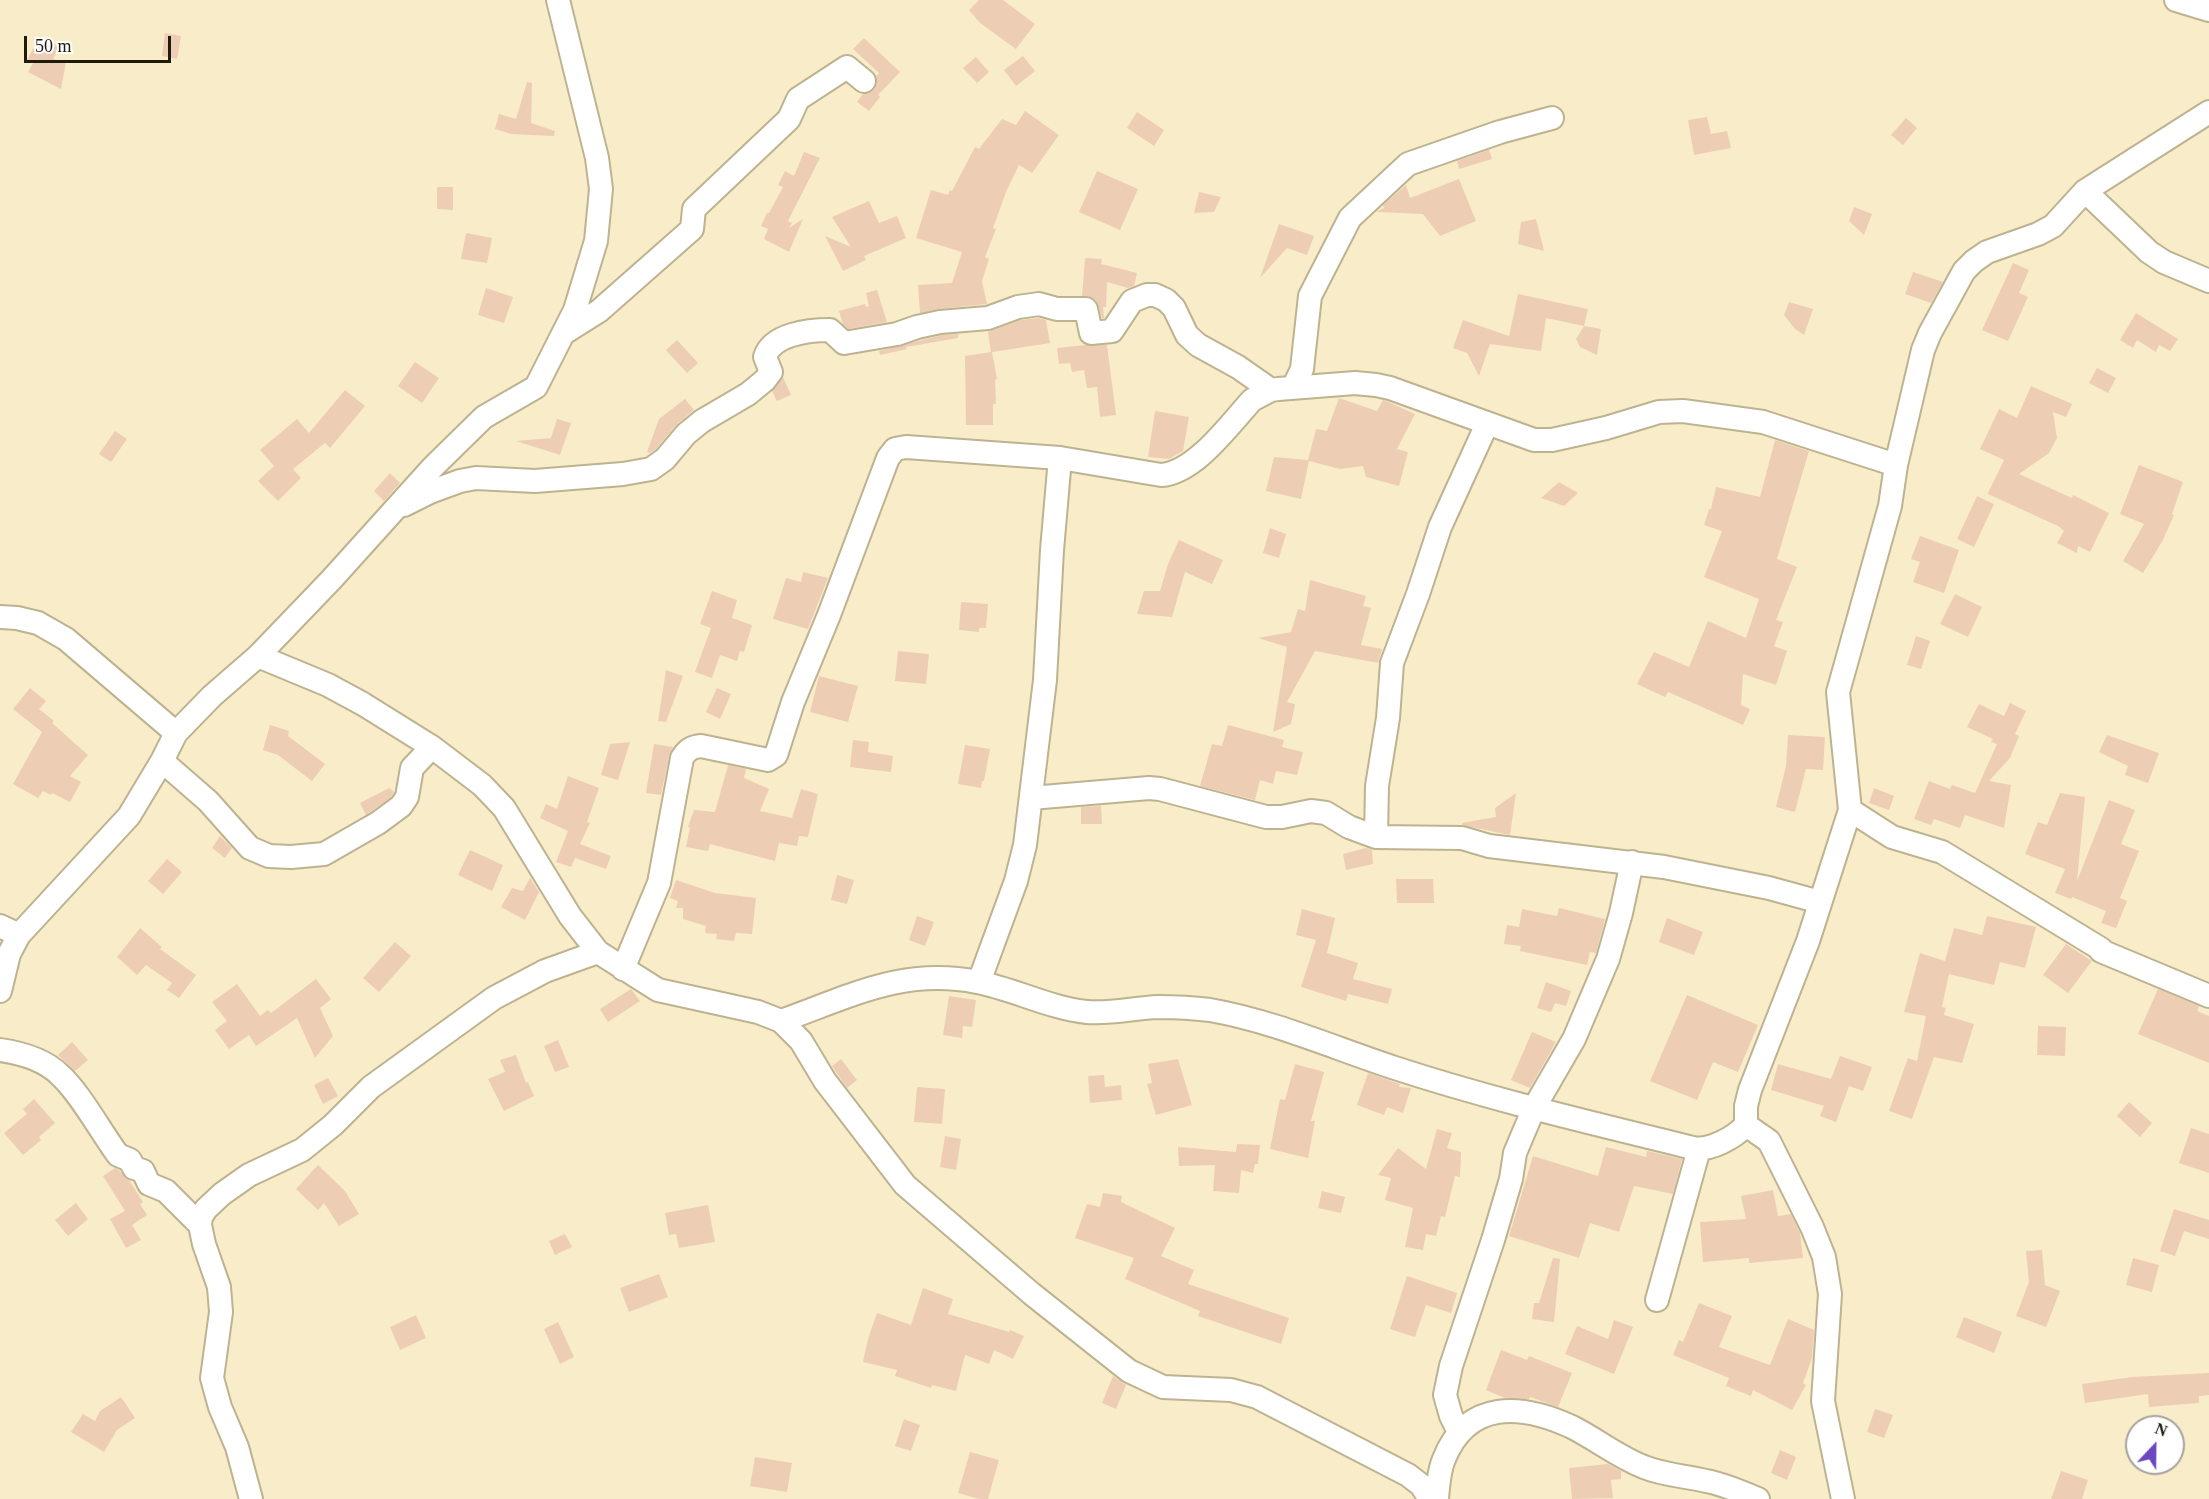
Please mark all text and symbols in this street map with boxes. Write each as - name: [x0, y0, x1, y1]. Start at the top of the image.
- scale bar: [27, 24, 174, 62]
- text: 50 m: [35, 36, 72, 56]
- north arrow: [2125, 1415, 2185, 1475]
- text: N: [2153, 1420, 2170, 1440]

